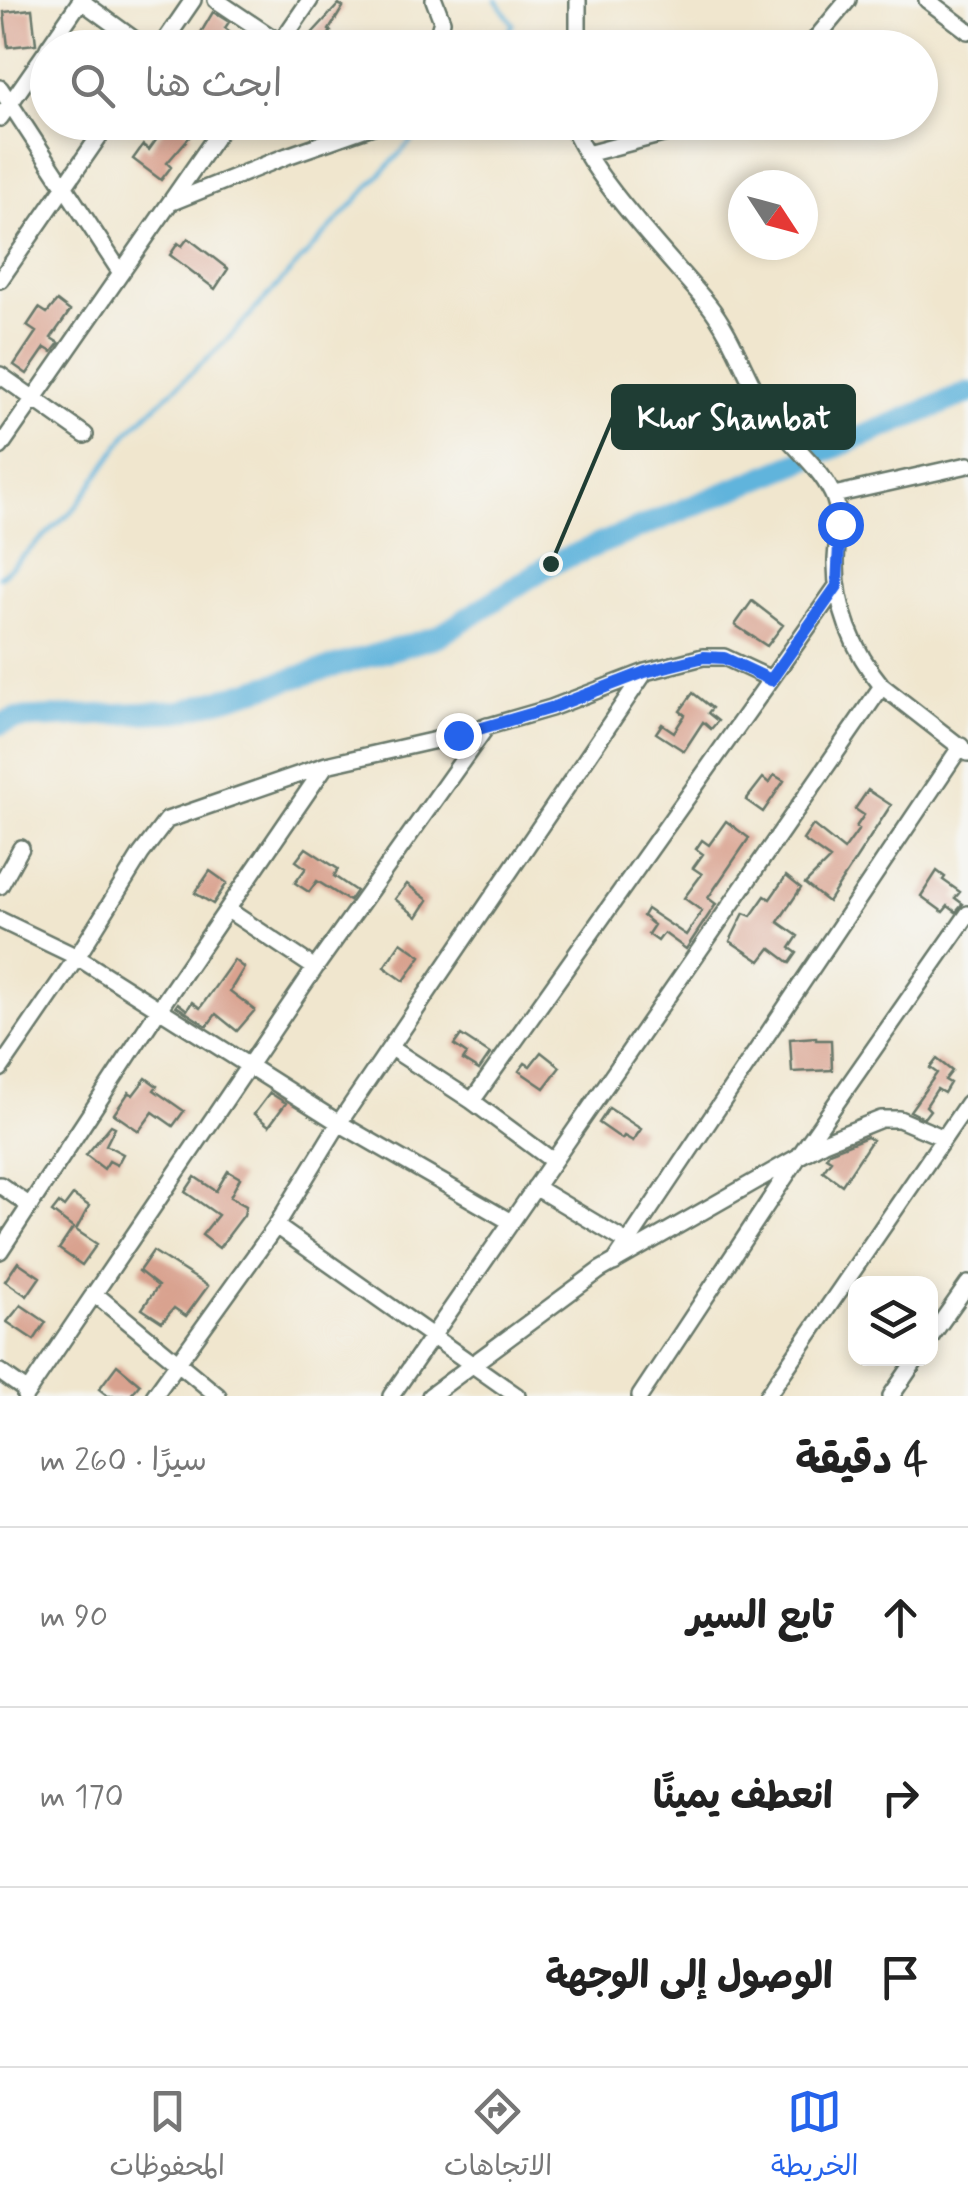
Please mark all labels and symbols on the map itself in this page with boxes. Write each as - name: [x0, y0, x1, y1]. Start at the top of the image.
- north arrow: [728, 170, 818, 260]
- callout: Khor Shambat: [613, 386, 854, 448]
- text: Khor Shambat: [637, 398, 831, 440]
- route start: [818, 502, 864, 548]
- route end: [436, 713, 482, 759]

